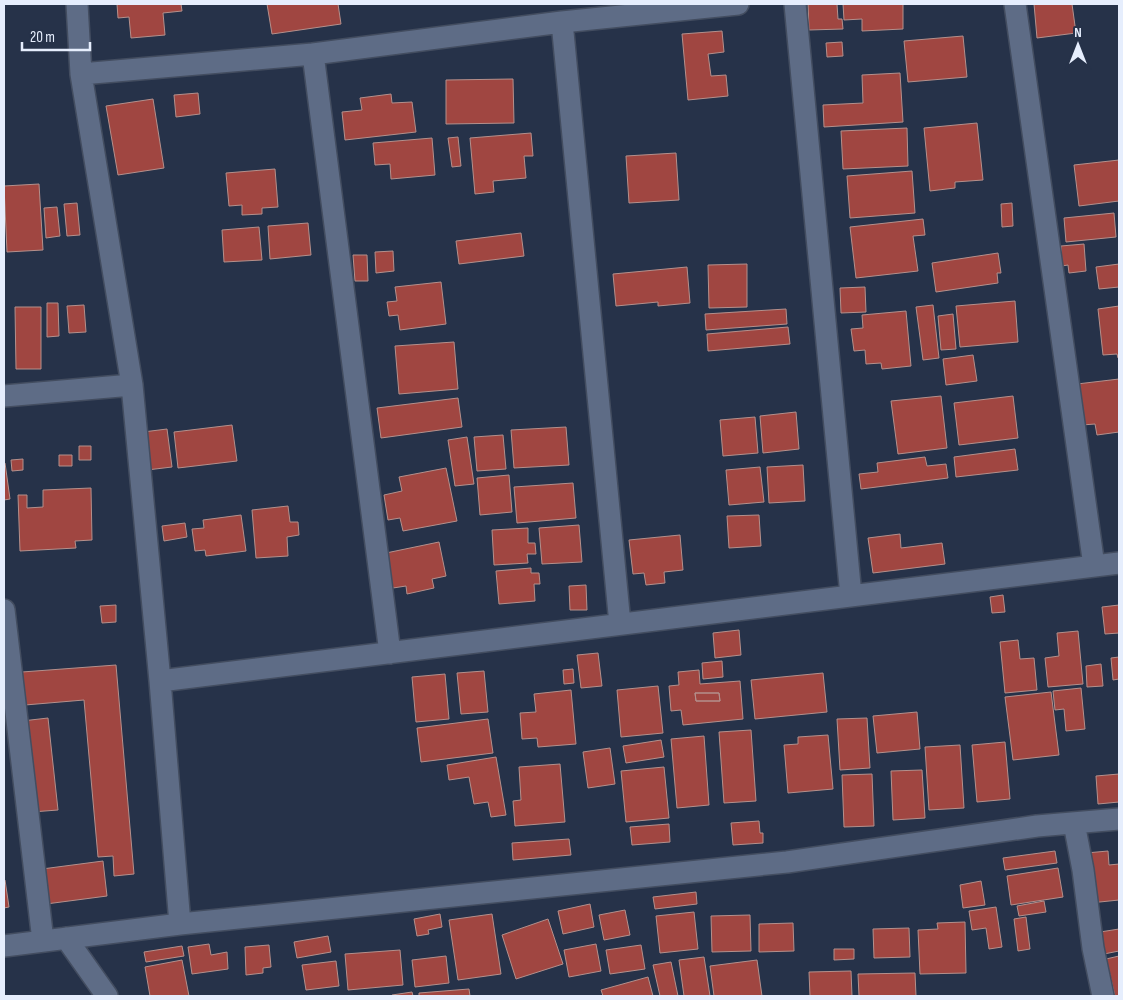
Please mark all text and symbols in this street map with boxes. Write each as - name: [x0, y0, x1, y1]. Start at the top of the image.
- scale bar: [22, 20, 90, 52]
- north arrow: [1053, 20, 1103, 70]
- text: N: [1074, 24, 1082, 41]
- text: 20 m: [30, 28, 55, 47]

